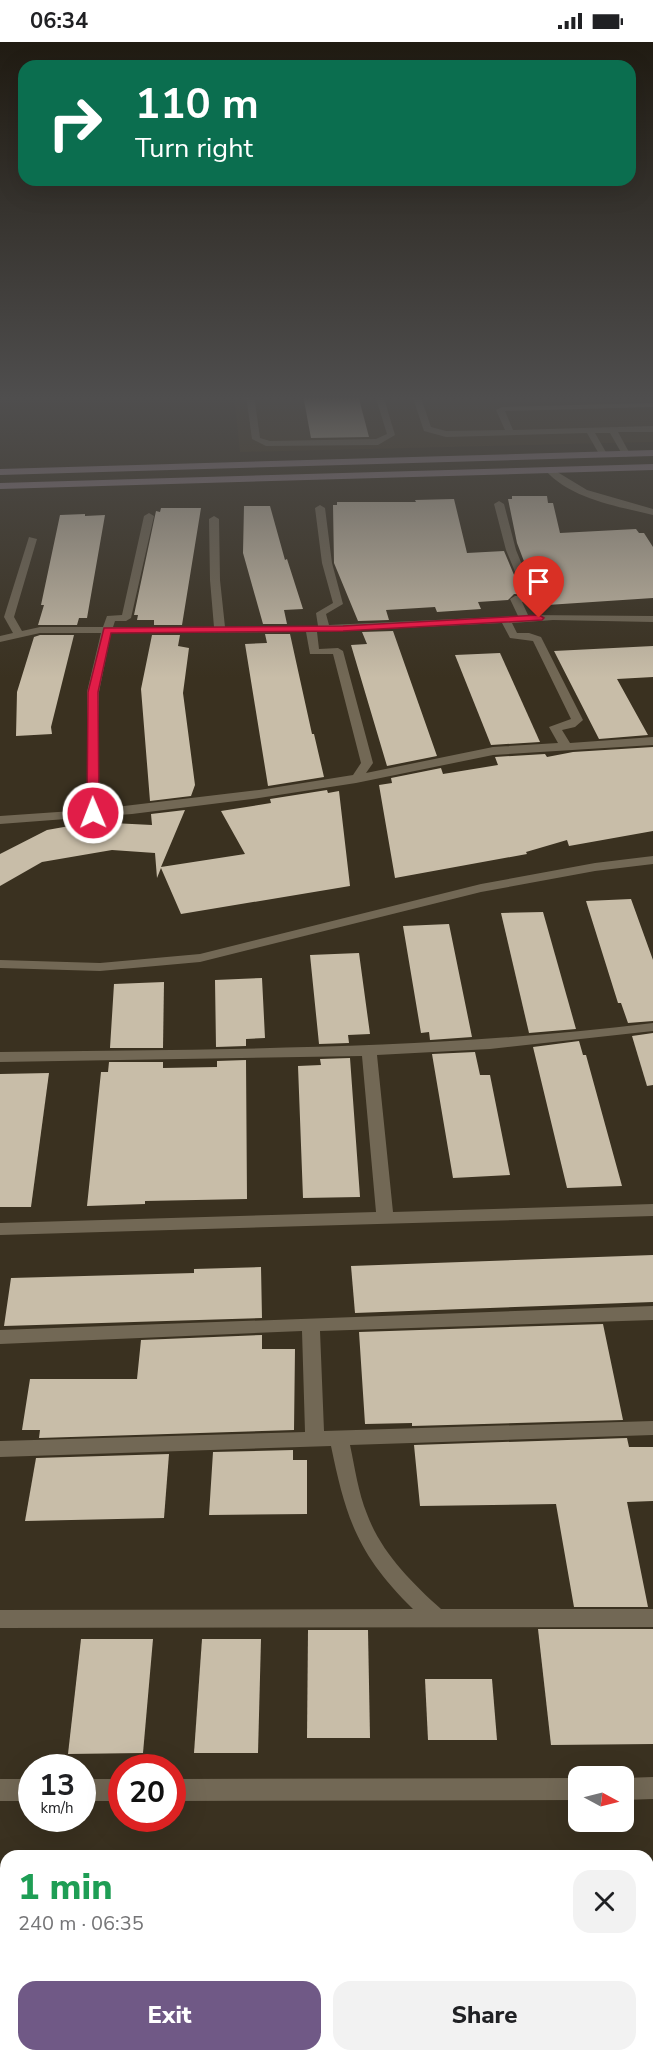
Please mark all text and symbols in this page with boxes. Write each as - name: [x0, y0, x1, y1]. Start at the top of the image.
- text: 06:34: [30, 6, 88, 36]
- text: 110 m: [135, 76, 259, 133]
- icon: right: [36, 84, 114, 162]
- text: Turn right: [135, 130, 253, 167]
- pin: [513, 556, 564, 618]
- icon: arrive: [522, 565, 555, 598]
- position arrow: [61, 781, 125, 845]
- speed limit sign: 20: [108, 1754, 186, 1832]
- text: 13: [39, 1765, 75, 1806]
- north arrow: [568, 1766, 634, 1832]
- map controls: [568, 1766, 634, 1832]
- text: km/h: [40, 1798, 74, 1818]
- text: 1 min: [18, 1863, 113, 1912]
- button: close: [573, 1870, 636, 1933]
- text: 240 m · 06:35: [18, 1910, 144, 1937]
- button: Exit: [18, 1981, 321, 2050]
- button: Share: [333, 1981, 636, 2050]

